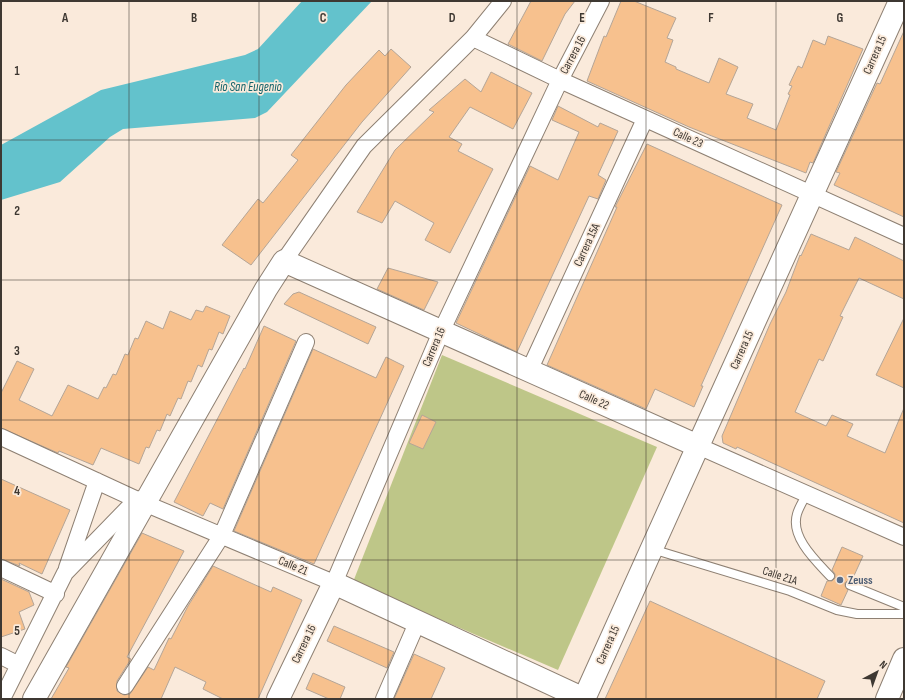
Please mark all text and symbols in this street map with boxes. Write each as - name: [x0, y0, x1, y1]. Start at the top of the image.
- text: A: [61, 10, 69, 26]
- text: B: [191, 10, 197, 26]
- text: C: [320, 10, 327, 26]
- text: D: [449, 10, 456, 26]
- text: E: [579, 10, 585, 26]
- text: F: [708, 10, 714, 26]
- text: G: [837, 10, 844, 26]
- street label: Carrera 16: [557, 33, 589, 77]
- street label: Carrera 15: [860, 33, 890, 77]
- text: 1: [14, 63, 20, 79]
- water label: Río San Eugenio: [214, 79, 283, 95]
- street label: Calle 23: [671, 125, 705, 151]
- text: 2: [14, 203, 20, 219]
- street label: Carrera 15A: [571, 220, 604, 269]
- street label: Carrera 16: [419, 325, 449, 369]
- street label: Carrera 15: [727, 328, 757, 372]
- text: 3: [14, 343, 20, 359]
- street label: Calle 22: [577, 387, 611, 413]
- text: 4: [14, 483, 20, 499]
- street label: Calle 21: [276, 553, 311, 579]
- street label: Calle 21A: [761, 563, 800, 589]
- place label: Zeuss: [848, 573, 873, 588]
- marker: Zeuss: [835, 575, 845, 585]
- street label: Carrera 16: [288, 622, 320, 666]
- text: 5: [14, 623, 20, 639]
- street label: Carrera 15: [593, 623, 623, 667]
- north arrow: [857, 652, 897, 692]
- text: N: [877, 658, 890, 672]

